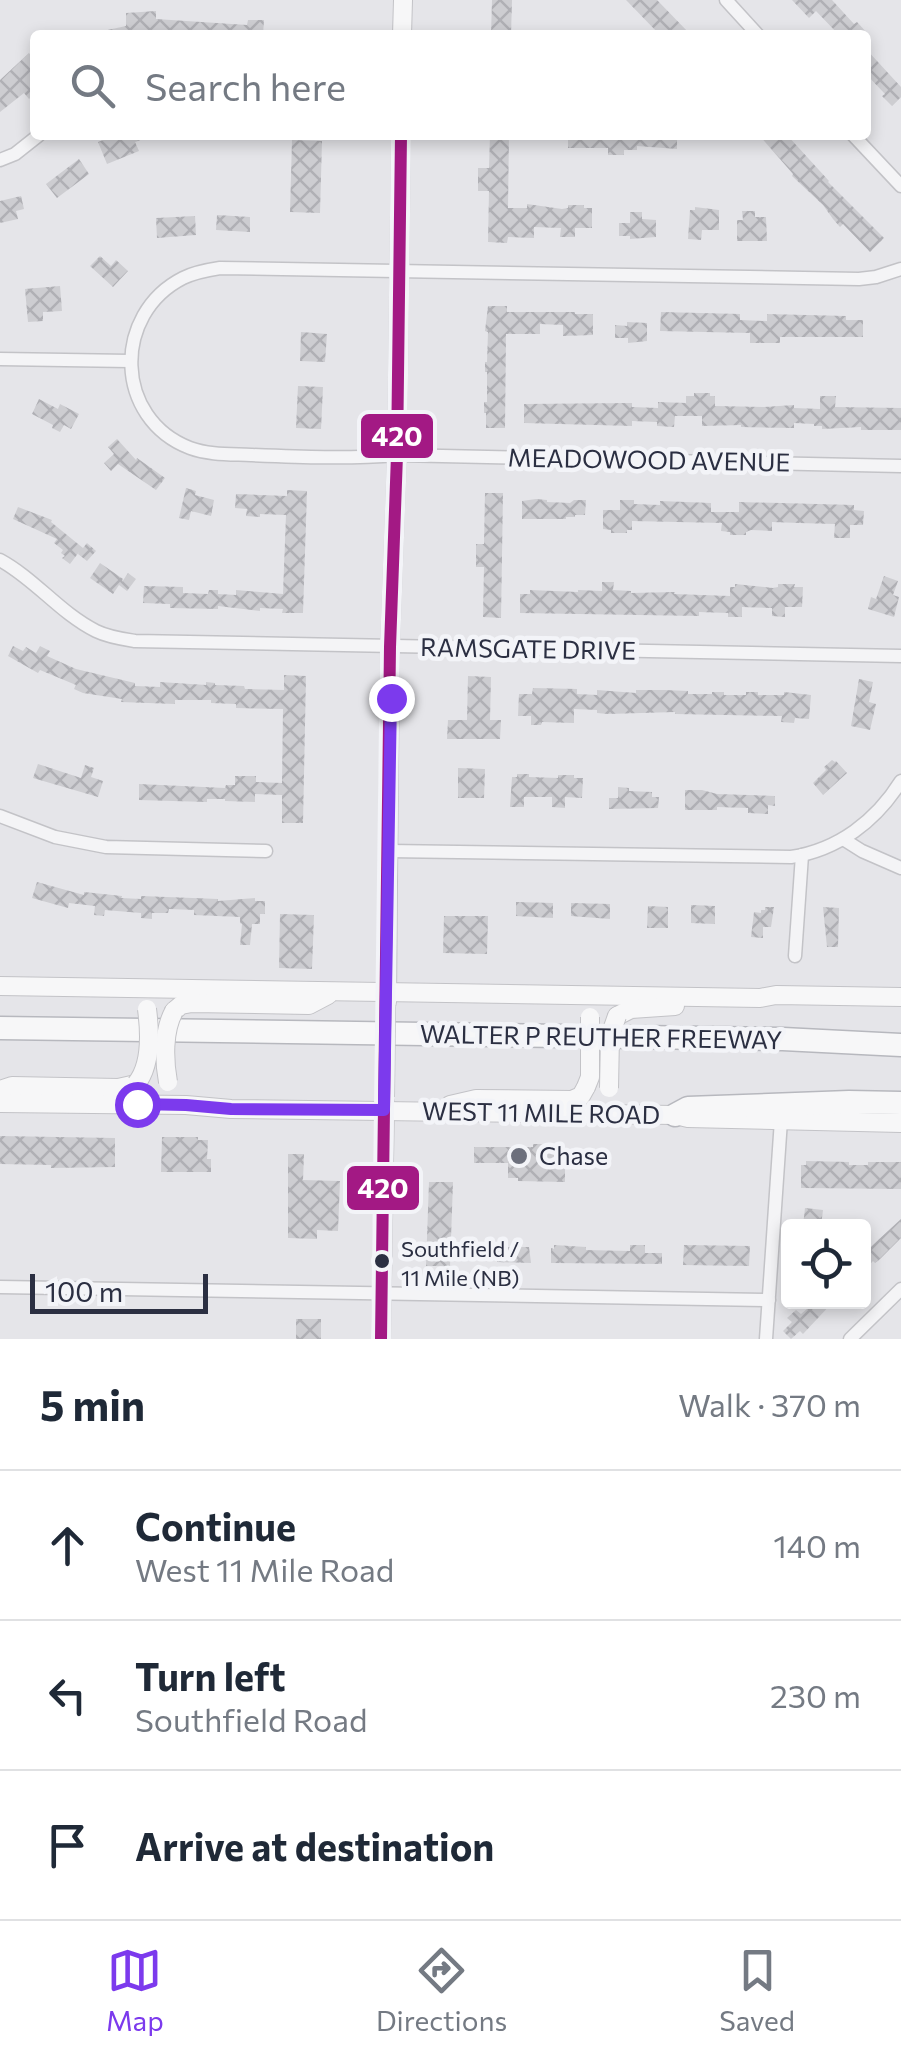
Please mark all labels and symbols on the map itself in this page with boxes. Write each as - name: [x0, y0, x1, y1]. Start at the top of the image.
- line badge: 420: [359, 412, 435, 460]
- text: 420: [371, 418, 423, 452]
- street label: MEADOWOOD AVENUE: [507, 442, 791, 476]
- street label: RAMSGATE DRIVE: [420, 631, 636, 665]
- route end: [369, 676, 415, 722]
- street label: WALTER P REUTHER FREEWAY: [420, 1018, 782, 1054]
- route start: [115, 1082, 161, 1128]
- street label: WEST 11 MILE ROAD: [422, 1095, 660, 1129]
- place label: Chase: [539, 1140, 608, 1170]
- marker: Chase: [508, 1145, 530, 1167]
- line badge: 420: [345, 1164, 421, 1212]
- text: 420: [357, 1170, 409, 1204]
- place label: Southfield / 11 Mile (NB): [401, 1235, 519, 1291]
- marker: Southfield / 11 Mile (NB): [372, 1251, 392, 1271]
- scale bar: [30, 1269, 208, 1314]

